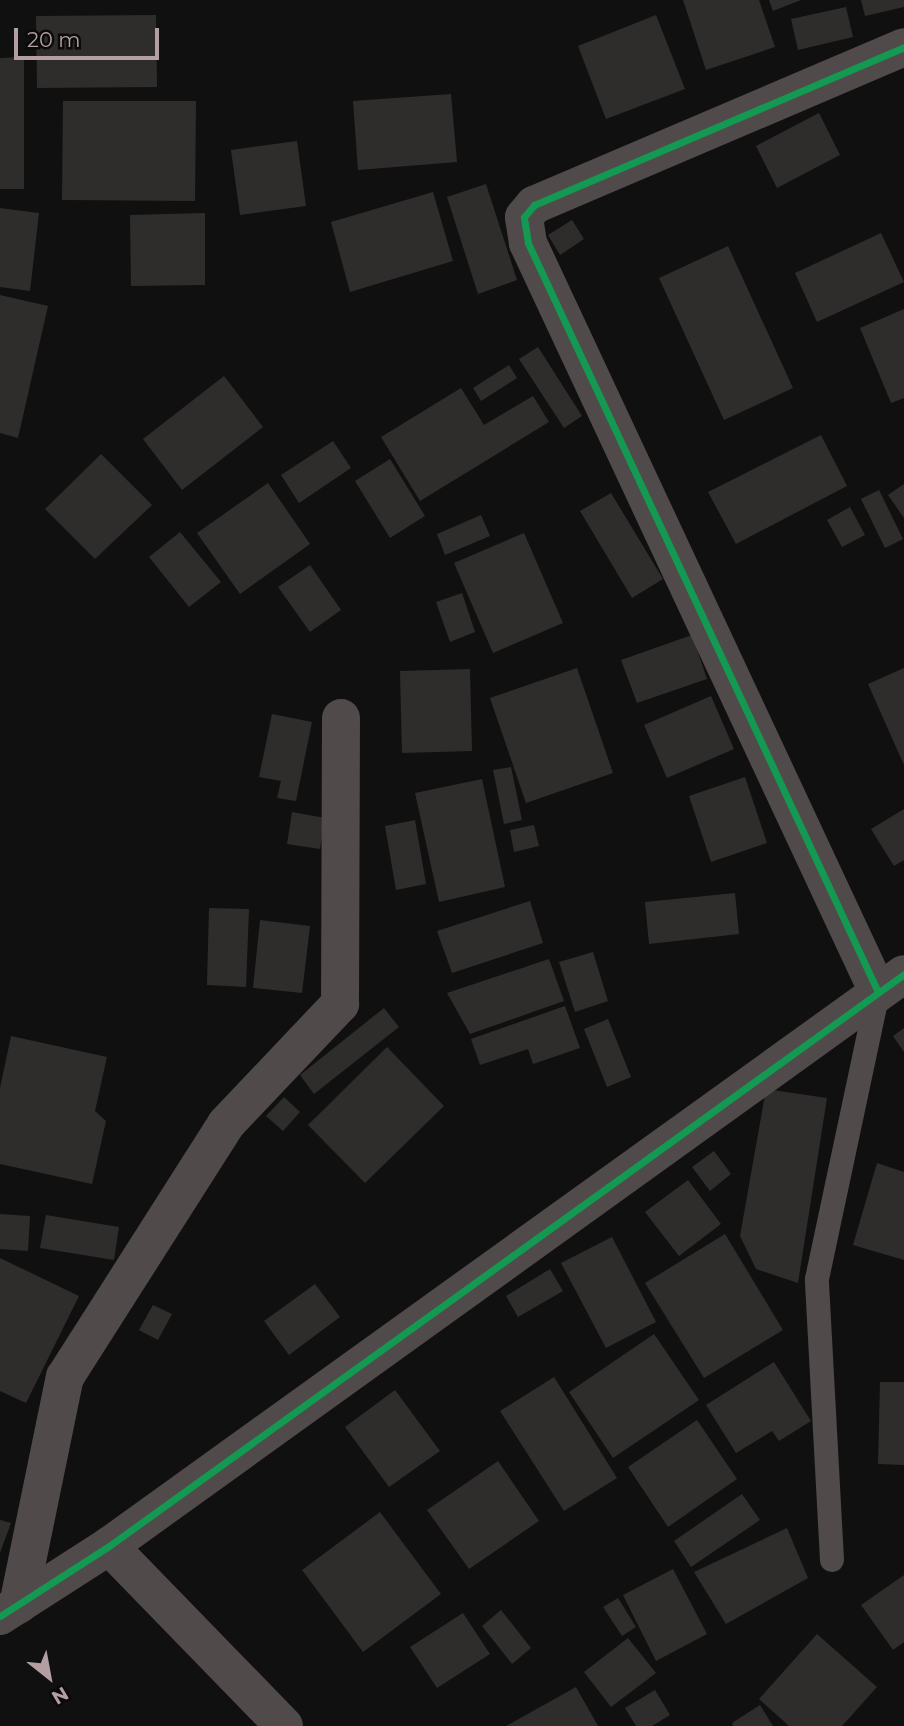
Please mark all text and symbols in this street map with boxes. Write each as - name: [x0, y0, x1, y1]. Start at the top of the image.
- scale bar: [18, 14, 163, 58]
- text: 20 m: [27, 27, 81, 52]
- north arrow: [14, 1642, 84, 1712]
- text: N: [48, 1682, 73, 1709]

